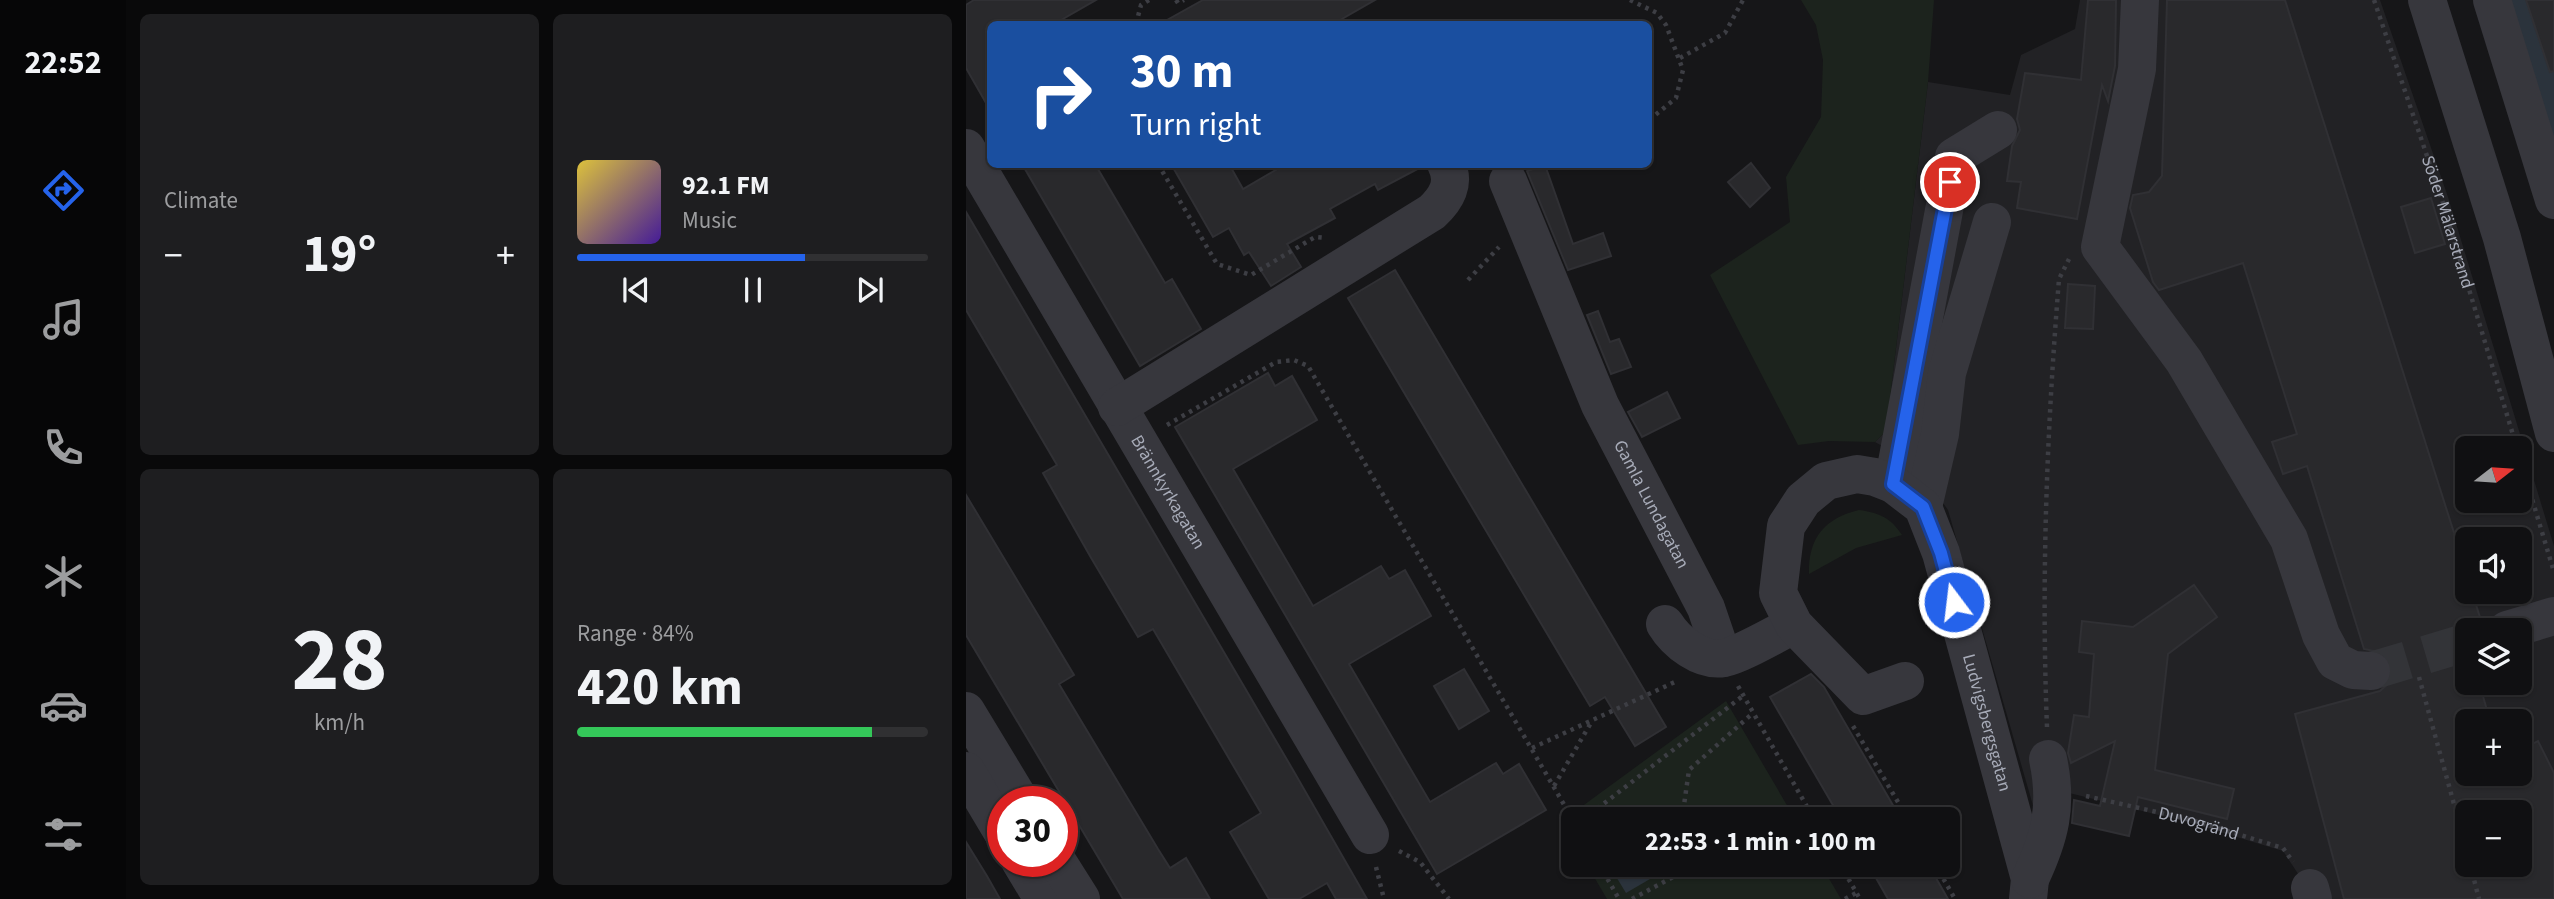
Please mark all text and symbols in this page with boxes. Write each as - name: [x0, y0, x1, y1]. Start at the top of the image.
- text: 30 m: [1130, 37, 1234, 107]
- text: 22:52: [24, 40, 102, 86]
- icon: right: [1015, 49, 1106, 140]
- text: Turn right: [1130, 102, 1261, 148]
- pin: [1920, 152, 1980, 212]
- street label: Söder Mälarstrand: [2415, 152, 2481, 292]
- icon: arrive: [1931, 163, 1969, 201]
- icon: directions: [39, 166, 88, 215]
- text: 92.1 FM: [682, 167, 770, 204]
- text: Climate: [164, 184, 238, 217]
- text: Music: [682, 204, 737, 237]
- text: 19°: [303, 218, 376, 292]
- text: −: [164, 229, 183, 283]
- text: +: [496, 229, 515, 283]
- icon: previous: [617, 271, 655, 309]
- icon: pause: [734, 271, 772, 309]
- icon: next: [851, 271, 889, 309]
- icon: music: [39, 295, 88, 344]
- icon: phone: [39, 423, 88, 472]
- street label: Brännkyrkagatan: [1125, 430, 1212, 554]
- street label: Gamla Lundagatan: [1608, 435, 1696, 573]
- north arrow: [2455, 436, 2532, 513]
- map controls: [2455, 436, 2532, 877]
- button: sound: [2455, 527, 2532, 604]
- icon: climate: [39, 552, 88, 601]
- position arrow: [1917, 565, 1991, 639]
- text: 28: [291, 596, 388, 725]
- text: Range · 84%: [577, 617, 694, 650]
- button: layers: [2455, 618, 2532, 695]
- text: 420 km: [577, 651, 743, 725]
- street label: Ludvigsbergsgatan: [1957, 651, 2018, 794]
- icon: car: [39, 681, 88, 730]
- text: km/h: [314, 706, 365, 739]
- button: +: [2455, 709, 2532, 786]
- speed limit sign: 30: [987, 786, 1078, 877]
- street label: Duvogränd: [2156, 800, 2242, 846]
- button: −: [2455, 800, 2532, 877]
- icon: filters: [39, 810, 88, 859]
- text: 22:53 · 1 min · 100 m: [1645, 823, 1876, 860]

